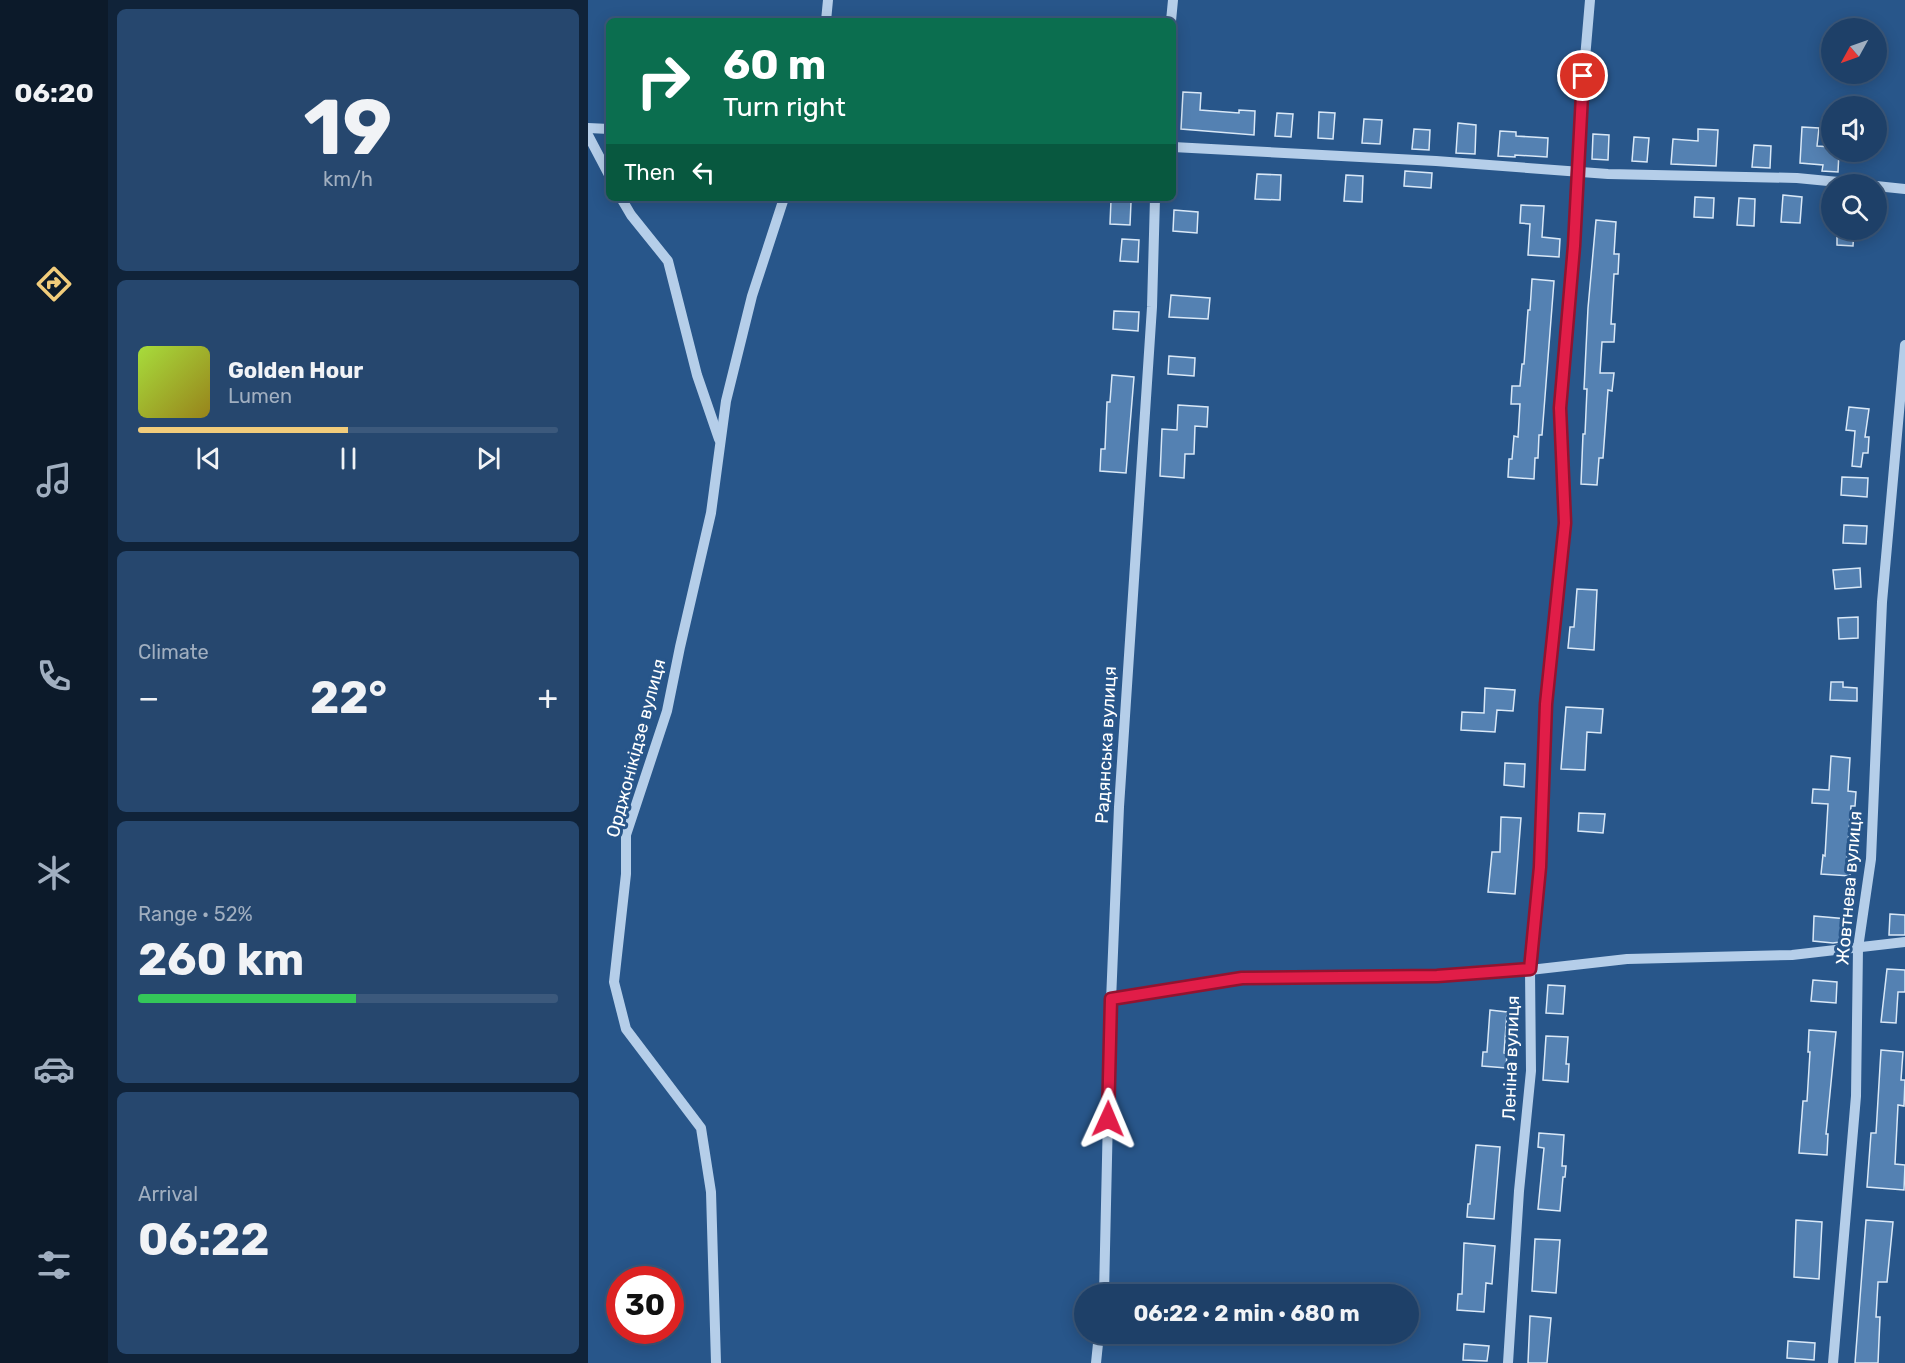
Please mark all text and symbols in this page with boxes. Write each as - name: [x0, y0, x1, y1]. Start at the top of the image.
- north arrow: [1821, 18, 1887, 84]
- map controls: [1821, 18, 1887, 240]
- text: 60 m: [723, 40, 826, 90]
- icon: right: [624, 42, 702, 120]
- pin: [1557, 50, 1608, 101]
- icon: arrive: [1566, 59, 1599, 92]
- text: 06:20: [14, 77, 94, 109]
- text: 19: [304, 81, 392, 174]
- text: Turn right: [723, 91, 846, 123]
- button: sound: [1821, 96, 1887, 162]
- icon: left: [687, 156, 720, 189]
- text: Then: [624, 159, 675, 186]
- text: km/h: [323, 167, 373, 191]
- button: search: [1821, 174, 1887, 240]
- icon: directions: [33, 263, 75, 305]
- text: Golden Hour: [228, 357, 363, 384]
- text: Lumen: [228, 384, 292, 408]
- icon: previous: [192, 442, 225, 475]
- icon: pause: [332, 442, 365, 475]
- icon: next: [472, 442, 505, 475]
- icon: music: [33, 459, 75, 501]
- text: Climate: [138, 640, 209, 664]
- icon: phone: [33, 655, 75, 697]
- street label: Орджонікідзе вулиця: [602, 656, 670, 840]
- street label: Радянська вулиця: [1091, 666, 1121, 824]
- text: 22°: [310, 671, 387, 724]
- text: −: [138, 678, 159, 717]
- text: +: [537, 678, 558, 717]
- street label: Жовтнева вулиця: [1831, 810, 1867, 966]
- icon: climate: [33, 852, 75, 894]
- text: Range · 52%: [138, 902, 253, 926]
- text: 260 km: [138, 933, 304, 986]
- street label: Леніна вулиця: [1498, 995, 1524, 1121]
- icon: car: [33, 1048, 75, 1090]
- position arrow: [1076, 1087, 1140, 1151]
- text: Arrival: [138, 1182, 198, 1206]
- text: 06:22: [138, 1213, 270, 1266]
- icon: filters: [33, 1244, 75, 1286]
- speed limit sign: 30: [606, 1266, 684, 1344]
- text: 06:22 · 2 min · 680 m: [1133, 1300, 1360, 1327]

